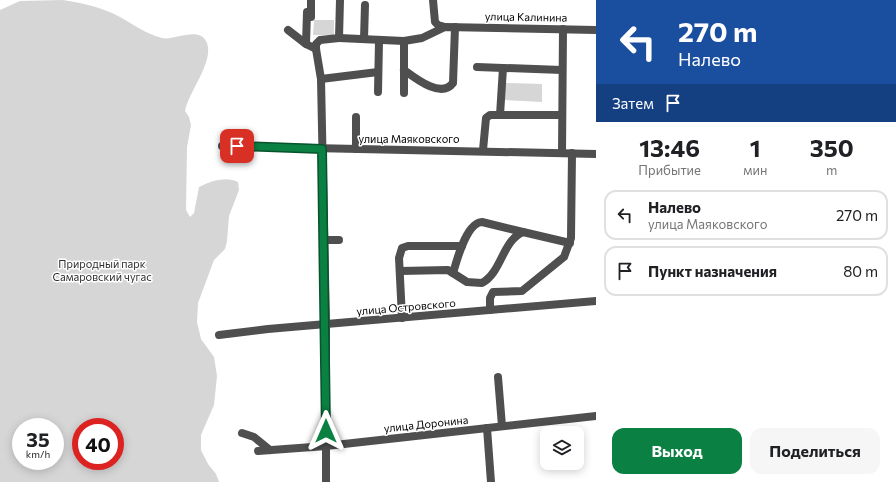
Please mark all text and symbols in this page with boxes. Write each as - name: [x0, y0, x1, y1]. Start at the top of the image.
- street label: улица Калинина: [485, 9, 567, 24]
- text: 270 m: [678, 14, 757, 48]
- icon: left: [612, 16, 664, 68]
- text: Налево: [678, 48, 741, 70]
- icon: arrive: [662, 92, 684, 114]
- text: Затем: [612, 94, 654, 112]
- pin: [220, 129, 254, 163]
- street label: улица Маяковского: [358, 132, 460, 145]
- text: 13:46: [639, 133, 700, 162]
- text: 1: [750, 133, 761, 162]
- text: 350: [810, 133, 854, 162]
- icon: arrive: [226, 135, 248, 157]
- text: Прибытие: [638, 162, 701, 178]
- text: мин: [743, 162, 767, 178]
- text: m: [826, 162, 837, 178]
- text: Налево: [648, 198, 701, 216]
- icon: left: [614, 204, 636, 226]
- text: 270 m: [836, 206, 878, 224]
- text: улица Маяковского: [648, 216, 768, 232]
- park label: Природный парк Самаровский чугас: [52, 257, 152, 283]
- icon: arrive: [614, 260, 636, 282]
- text: Пункт назначения: [648, 262, 777, 280]
- text: 80 m: [843, 262, 878, 280]
- street label: улица Островского: [356, 296, 457, 317]
- position arrow: [305, 410, 347, 452]
- street label: улица Доронина: [383, 413, 469, 434]
- speed limit sign: 40: [72, 418, 124, 470]
- map controls: [540, 426, 584, 470]
- button: layers: [540, 426, 584, 470]
- text: 35: [26, 427, 50, 451]
- button: Выход: [612, 428, 742, 474]
- button: Поделиться: [750, 428, 880, 474]
- text: km/h: [26, 448, 50, 460]

